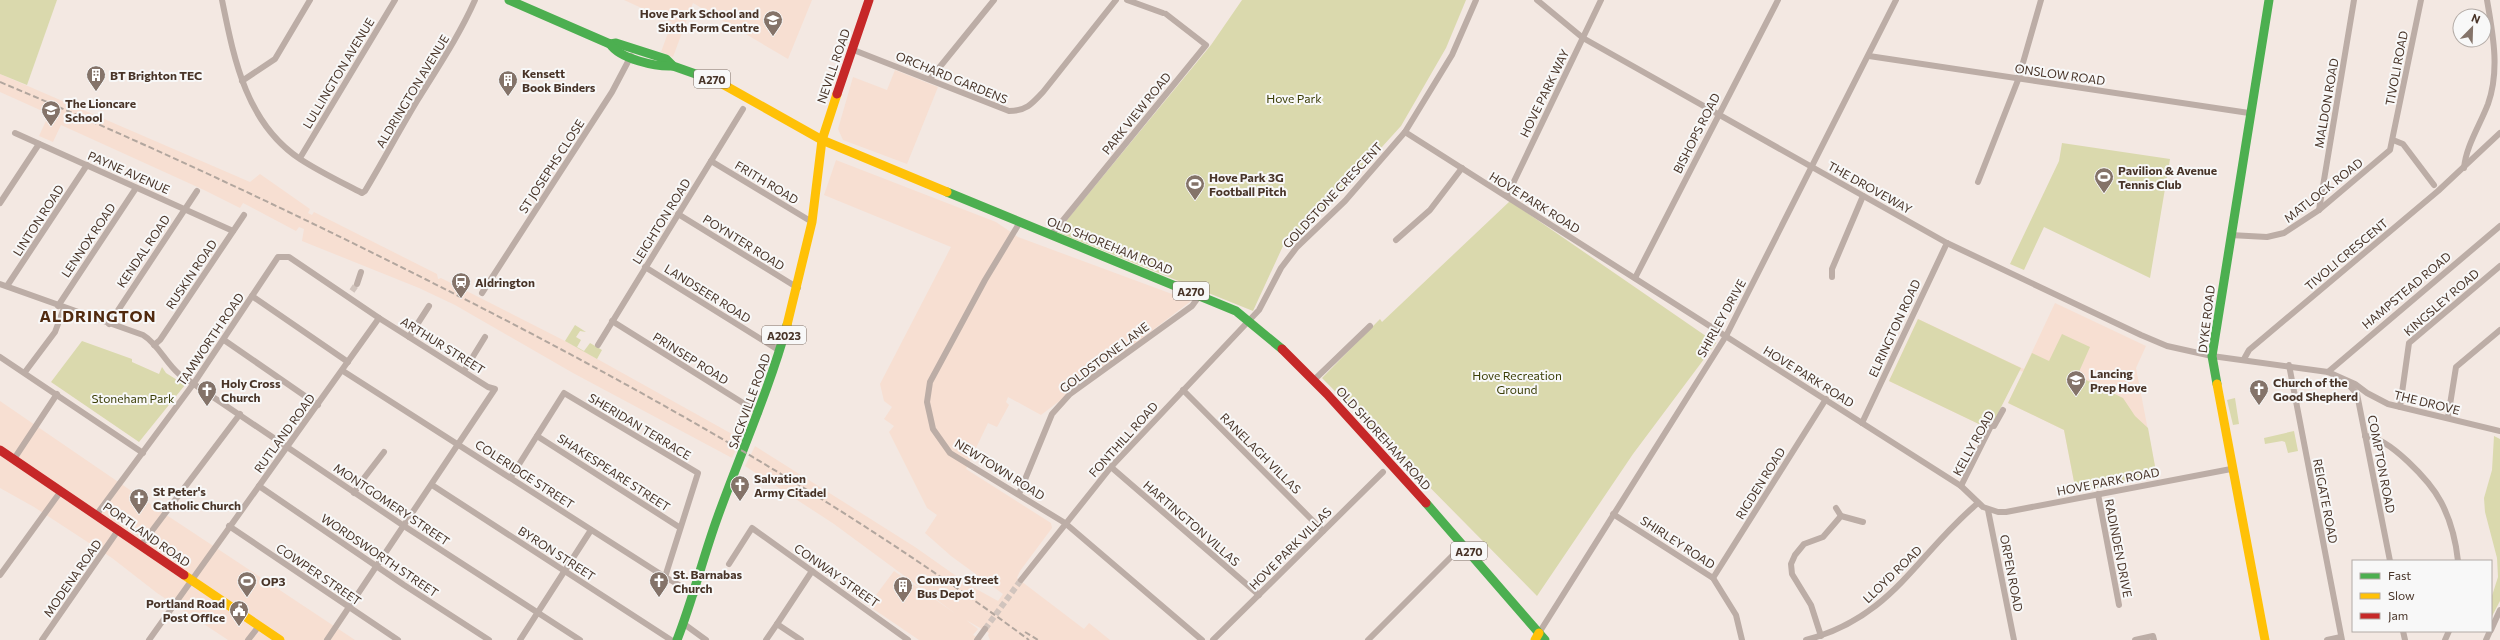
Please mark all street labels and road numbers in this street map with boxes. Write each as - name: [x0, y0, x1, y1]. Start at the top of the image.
- street label: LULLINGTON AVENUE: [299, 15, 377, 131]
- street label: NEVILL ROAD: [814, 27, 852, 105]
- street label: TIVOLI ROAD: [2382, 29, 2410, 107]
- street label: ALDRINGTON AVENUE: [373, 32, 451, 150]
- street label: HOVE PARK WAY: [1517, 47, 1571, 139]
- street label: ORCHARD GARDENS: [894, 48, 1010, 106]
- street label: MALDON ROAD: [2311, 57, 2341, 149]
- street label: ONSLOW ROAD: [2014, 61, 2106, 87]
- street label: PARK VIEW ROAD: [1099, 69, 1173, 157]
- road number: A270: [694, 70, 730, 88]
- street label: BISHOPS ROAD: [1670, 90, 1722, 175]
- street label: ST JOSEPHS CLOSE: [515, 116, 587, 216]
- street label: GOLDSTONE CRESCENT: [1279, 139, 1385, 251]
- street label: PAYNE AVENUE: [86, 148, 172, 196]
- street label: MATLOCK ROAD: [2281, 155, 2365, 225]
- street label: FRITH ROAD: [733, 158, 801, 207]
- street label: THE DROVEWAY: [1825, 158, 1915, 216]
- street label: HOVE PARK ROAD: [1487, 168, 1583, 236]
- street label: LEIGHTON ROAD: [629, 176, 693, 266]
- street label: LINTON ROAD: [10, 182, 66, 258]
- street label: LENNOX ROAD: [58, 200, 118, 280]
- street label: POYNTER ROAD: [701, 211, 787, 273]
- street label: KENDAL ROAD: [114, 212, 173, 290]
- street label: OLD SHOREHAM ROAD: [1045, 213, 1175, 277]
- street label: TIVOLI CRESCENT: [2302, 215, 2391, 293]
- street label: RUSKIN ROAD: [163, 236, 219, 311]
- street label: HAMPSTEAD ROAD: [2359, 249, 2453, 331]
- street label: LANDSEER ROAD: [662, 261, 754, 325]
- street label: KINGSLEY ROAD: [2401, 266, 2481, 338]
- street label: SHIRLEY DRIVE: [1694, 276, 1748, 360]
- street label: ELRINGTON ROAD: [1865, 277, 1923, 379]
- road number: A270: [1173, 282, 1209, 300]
- street label: DYKE ROAD: [2195, 284, 2217, 354]
- street label: TAMWORTH ROAD: [174, 290, 246, 388]
- street label: ARTHUR STREET: [398, 314, 488, 377]
- street label: GOLDSTONE LANE: [1057, 319, 1151, 395]
- road number: A2023: [762, 326, 806, 344]
- street label: PRINSEP ROAD: [651, 329, 731, 387]
- street label: HOVE PARK ROAD: [1761, 342, 1857, 410]
- street label: SACKVILLE ROAD: [725, 351, 773, 451]
- street label: OLD SHOREHAM ROAD: [1334, 383, 1434, 493]
- street label: THE DROVE: [2392, 387, 2462, 417]
- street label: SHERIDAN TERRACE: [586, 390, 694, 462]
- street label: RUTLAND ROAD: [251, 391, 317, 475]
- street label: FONTHILL ROAD: [1086, 398, 1161, 479]
- street label: KELLY ROAD: [1949, 408, 1997, 478]
- street label: RANELAGH VILLAS: [1218, 410, 1304, 496]
- street label: COMPTON ROAD: [2366, 414, 2398, 514]
- street label: SHAKESPEARE STREET: [555, 430, 673, 514]
- street label: NEWTOWN ROAD: [952, 436, 1048, 502]
- street label: COLERIDGE STREET: [473, 437, 577, 511]
- street label: RIGDEN ROAD: [1732, 444, 1788, 521]
- street label: REIGATE ROAD: [2311, 457, 2341, 545]
- street label: MONTGOMERY STREET: [331, 460, 453, 548]
- street label: HOVE PARK ROAD: [2056, 464, 2161, 498]
- street label: HARTINGTON VILLAS: [1141, 477, 1243, 569]
- street label: RADINDEN DRIVE: [2103, 497, 2135, 599]
- street label: PORTLAND ROAD: [101, 499, 193, 569]
- street label: HOVE PARK VILLAS: [1246, 504, 1334, 592]
- street label: WORDSWORTH STREET: [319, 510, 442, 600]
- street label: SHIRLEY ROAD: [1638, 513, 1718, 571]
- street label: BYRON STREET: [516, 523, 598, 583]
- street label: ORPEN ROAD: [1998, 533, 2026, 613]
- street label: MODENA ROAD: [40, 537, 104, 619]
- street label: COWPER STREET: [274, 540, 364, 608]
- street label: CONWAY STREET: [792, 540, 882, 610]
- road number: A270: [1451, 542, 1487, 560]
- street label: LLOYD ROAD: [1860, 542, 1924, 606]

